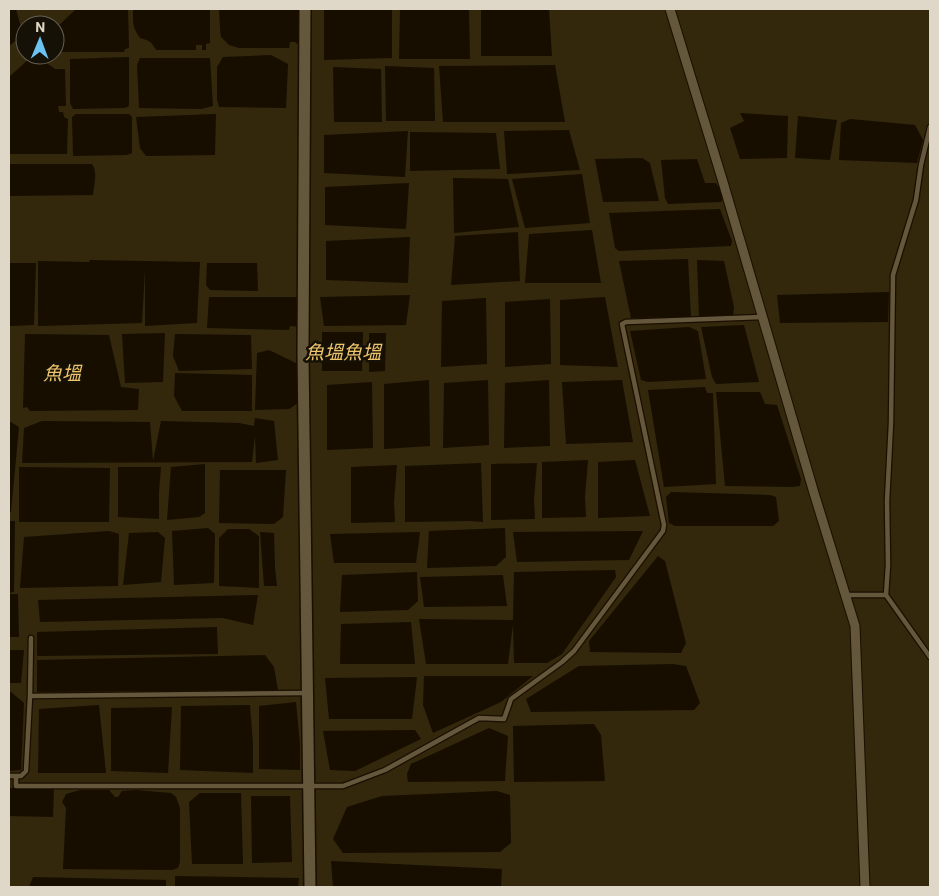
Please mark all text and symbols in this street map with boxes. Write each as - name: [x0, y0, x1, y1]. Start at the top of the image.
- north arrow: [15, 15, 65, 65]
- text: N: [35, 19, 45, 35]
- water label: 魚塭魚塭: [305, 341, 383, 364]
- water label: 魚塭: [43, 362, 83, 385]

